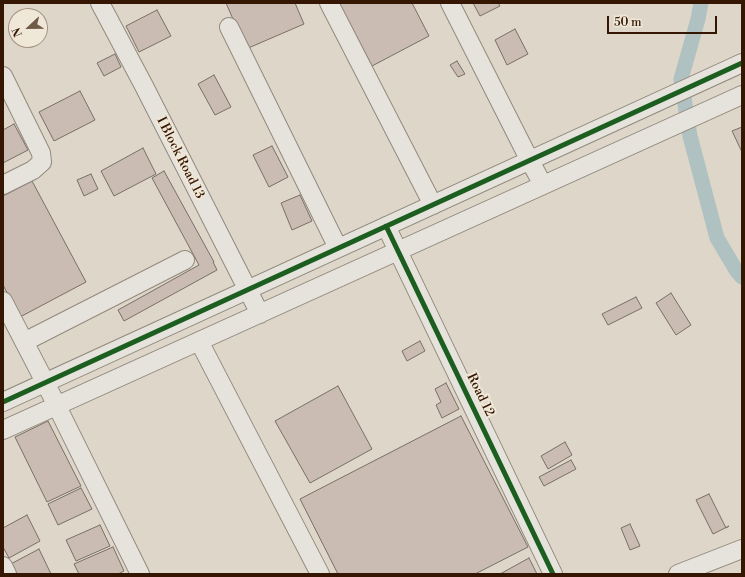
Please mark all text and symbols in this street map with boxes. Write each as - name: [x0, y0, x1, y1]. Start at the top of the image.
- north arrow: [8, 8, 48, 48]
- scale bar: [609, 8, 719, 34]
- text: 50 m: [614, 15, 642, 30]
- text: N: [10, 25, 26, 39]
- street label: I Block Road 13: [153, 115, 207, 201]
- street label: Road 12: [463, 371, 497, 419]

